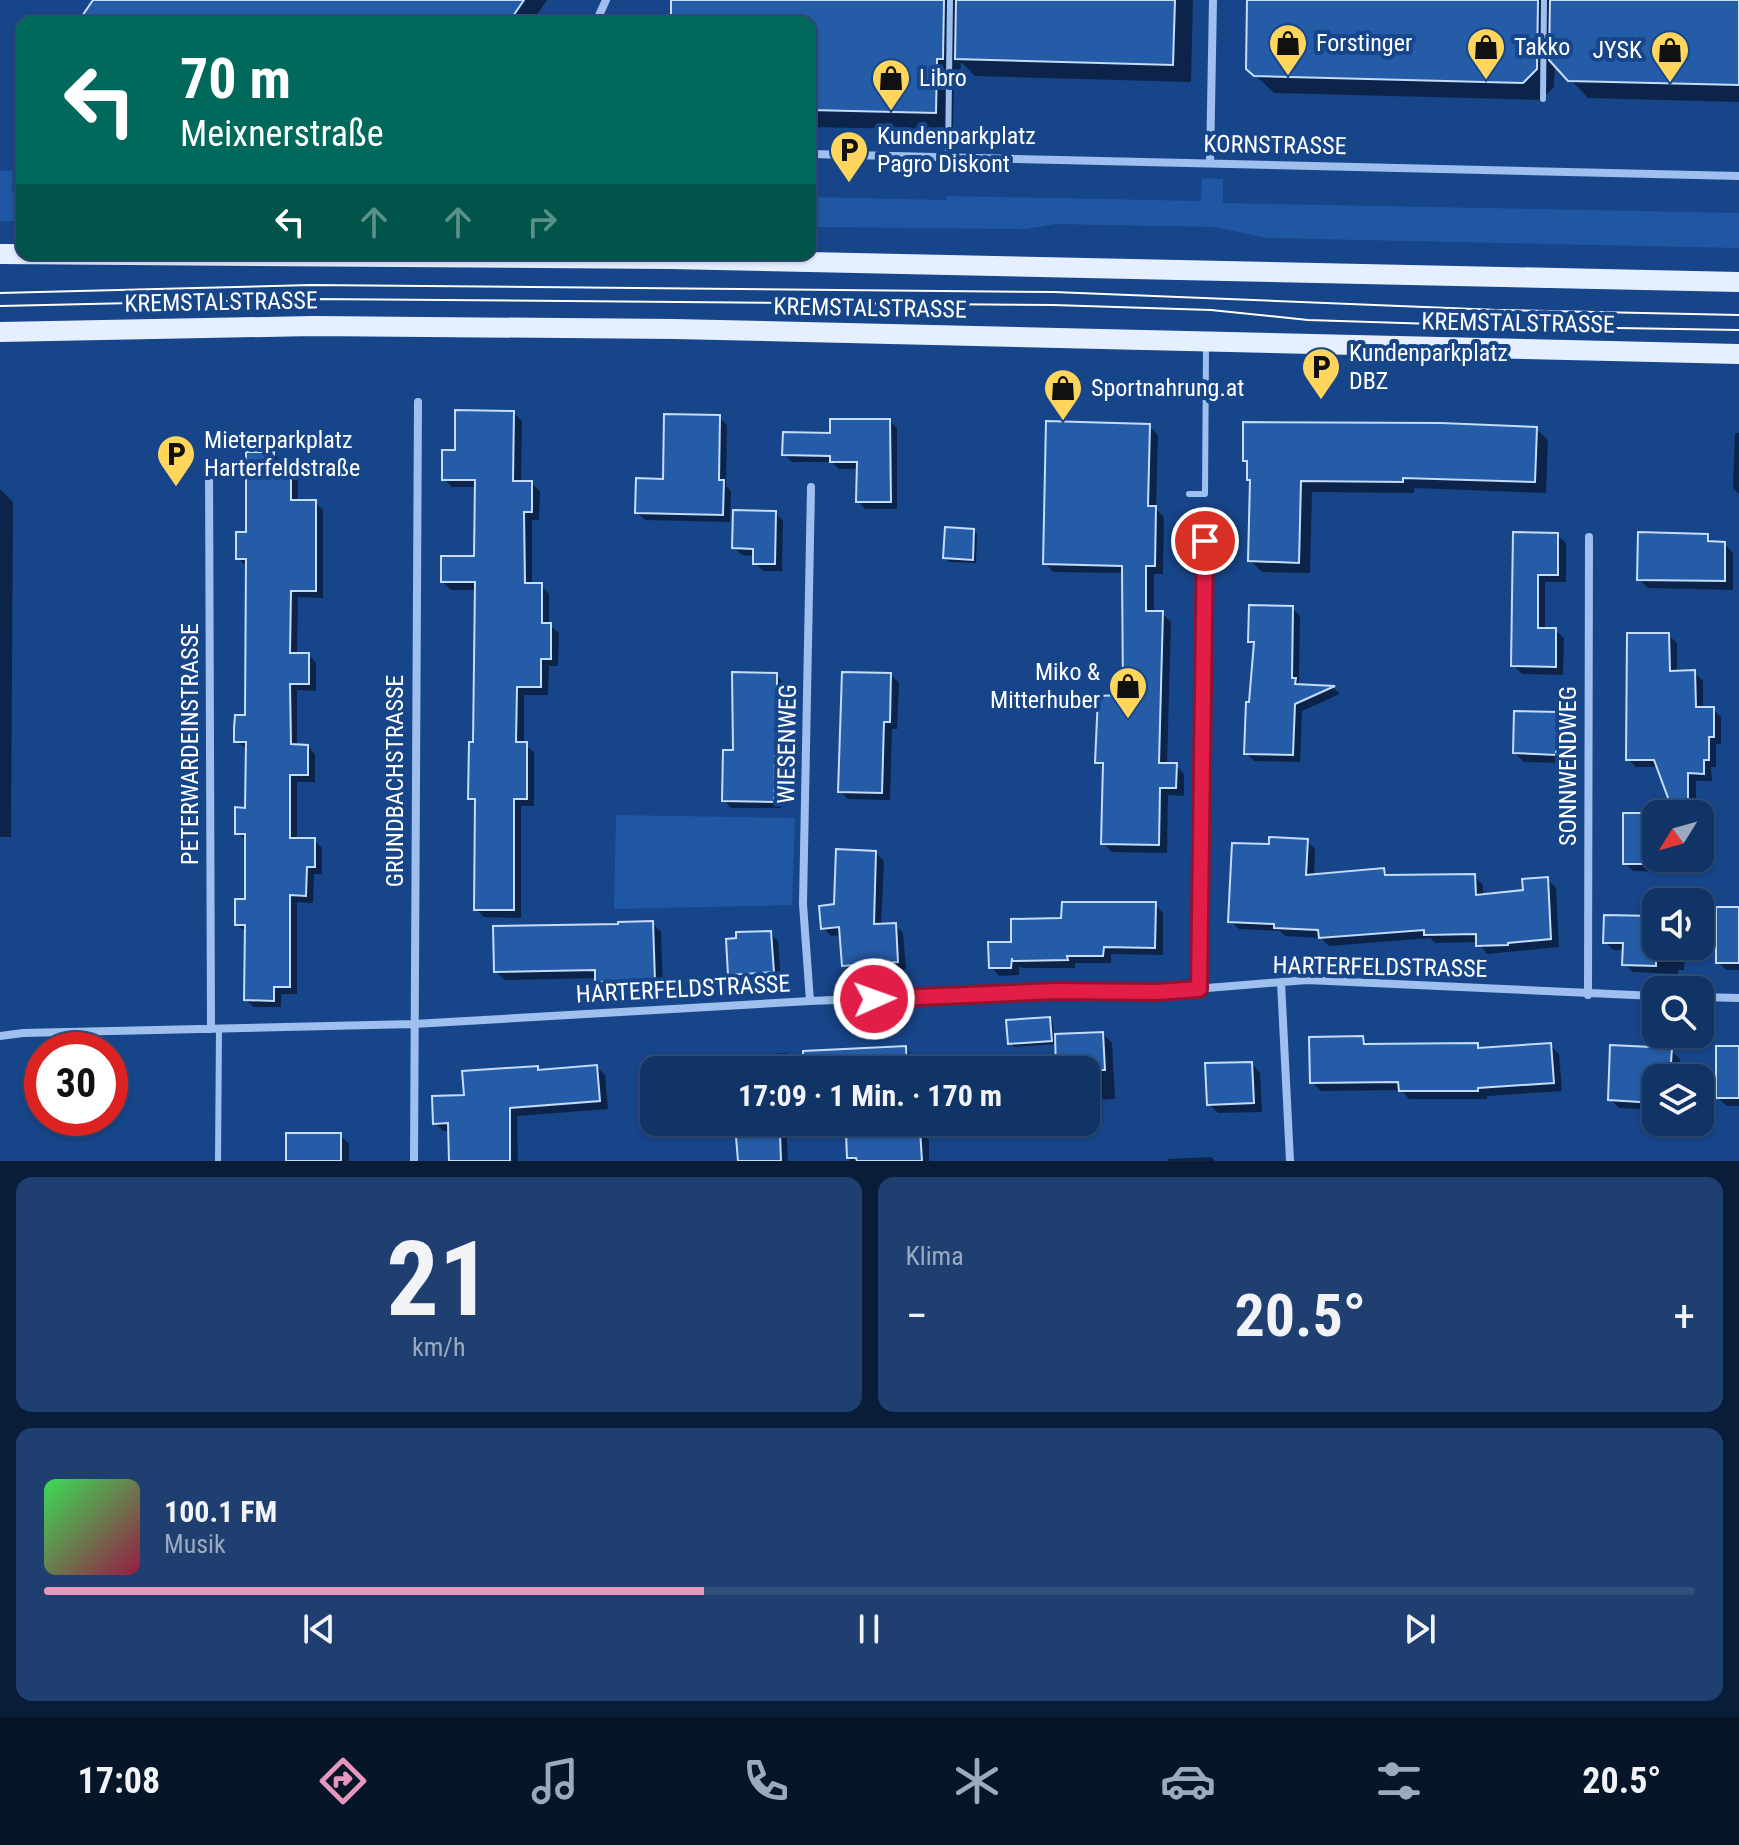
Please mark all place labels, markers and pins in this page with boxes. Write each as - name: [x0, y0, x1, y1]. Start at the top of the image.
- shop icon: Forstinger: [1267, 22, 1309, 77]
- shop icon: Takko: [1465, 26, 1507, 81]
- place label: Forstinger: [1316, 29, 1412, 57]
- shop icon: JYSK: [1649, 29, 1691, 84]
- place label: Takko: [1514, 33, 1570, 61]
- place label: JYSK: [1592, 36, 1642, 64]
- shop icon: Libro: [870, 57, 912, 112]
- place label: Libro: [919, 64, 967, 92]
- place label: Kundenparkplatz Pagro Diskont: [877, 122, 1036, 178]
- parking icon: Kundenparkplatz Pagro Diskont: [828, 129, 870, 184]
- place label: Kundenparkplatz DBZ: [1349, 339, 1508, 395]
- parking icon: Kundenparkplatz DBZ: [1300, 346, 1342, 401]
- shop icon: Sportnahrung.at: [1042, 367, 1084, 422]
- place label: Sportnahrung.at: [1091, 374, 1244, 402]
- place label: Mieterparkplatz Harterfeldstraße: [204, 426, 360, 482]
- parking icon: Mieterparkplatz Harterfeldstraße: [155, 433, 197, 488]
- pin: [1171, 507, 1239, 575]
- place label: Miko & Mitterhuber: [990, 658, 1100, 714]
- shop icon: Miko & Mitterhuber: [1107, 665, 1149, 720]

